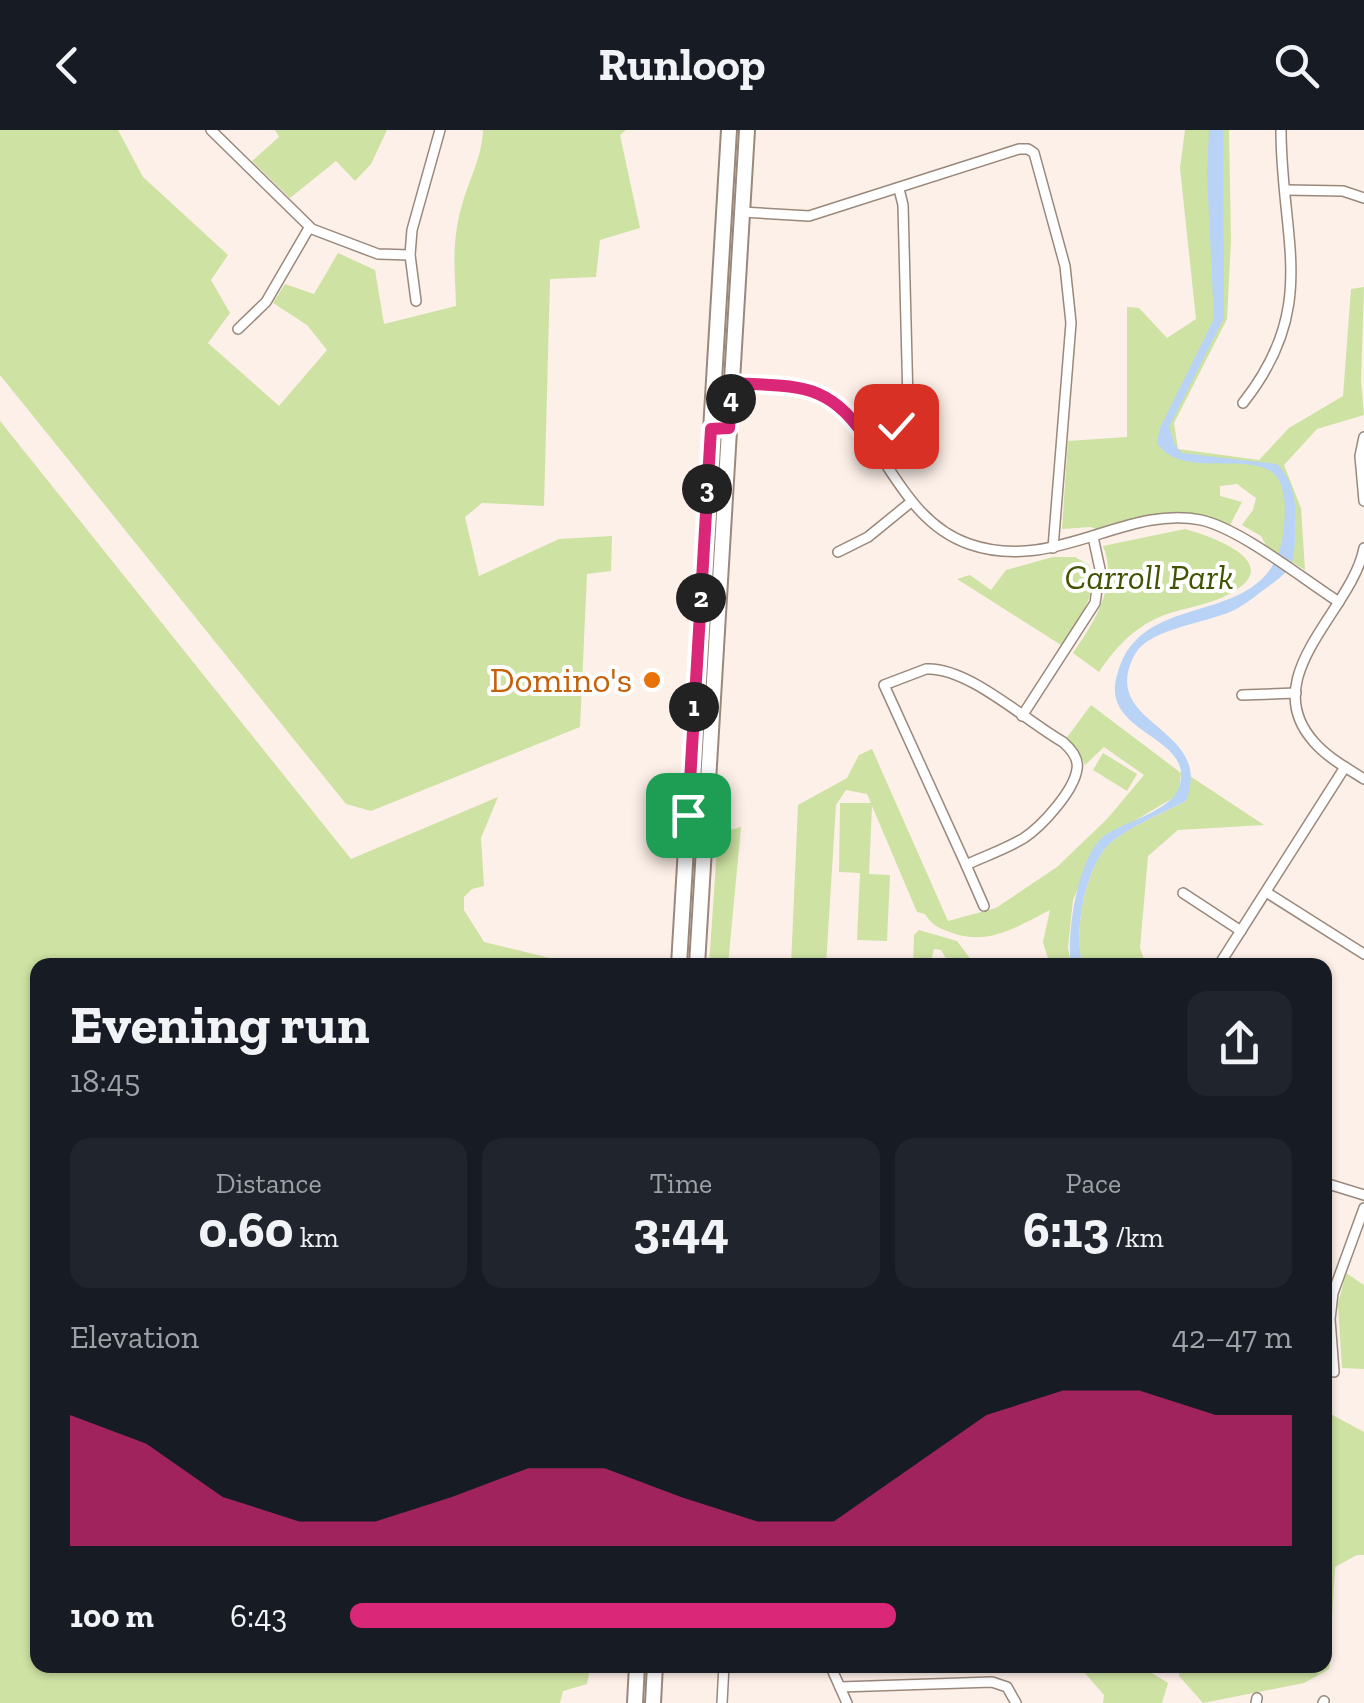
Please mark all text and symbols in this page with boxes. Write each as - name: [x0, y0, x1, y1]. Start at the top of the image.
- icon: back: [40, 38, 95, 93]
- text: Runloop: [598, 38, 766, 92]
- icon: search: [1269, 38, 1324, 93]
- pin: 4: [706, 374, 756, 424]
- text: 4: [723, 382, 739, 415]
- pin: [854, 384, 939, 469]
- icon: check: [869, 399, 924, 454]
- pin: 3: [682, 464, 732, 514]
- text: 3: [700, 472, 714, 505]
- park label: Carroll Park: [1064, 556, 1234, 598]
- pin: 2: [676, 573, 726, 623]
- text: 2: [693, 581, 709, 614]
- place label: Domino's: [490, 659, 632, 701]
- marker: Domino's: [641, 669, 663, 691]
- pin: 1: [669, 682, 719, 732]
- text: 1: [688, 690, 700, 723]
- pin: [646, 773, 731, 858]
- icon: arrive: [661, 788, 716, 843]
- text: Evening run: [70, 991, 370, 1057]
- button: share: [1187, 991, 1292, 1096]
- text: 18:45: [70, 1062, 140, 1100]
- text: Distance: [216, 1167, 322, 1200]
- text: Time: [650, 1167, 712, 1200]
- text: Pace: [1066, 1167, 1121, 1200]
- text: 0.60: [199, 1200, 294, 1260]
- text: 3:44: [633, 1200, 729, 1260]
- text: 6:13: [1023, 1200, 1109, 1260]
- text: km: [294, 1221, 339, 1254]
- text: /km: [1109, 1221, 1164, 1254]
- text: Elevation: [70, 1318, 199, 1356]
- text: 42–47 m: [1172, 1318, 1292, 1356]
- text: 100 m: [70, 1597, 154, 1635]
- text: 6:43: [230, 1597, 287, 1635]

